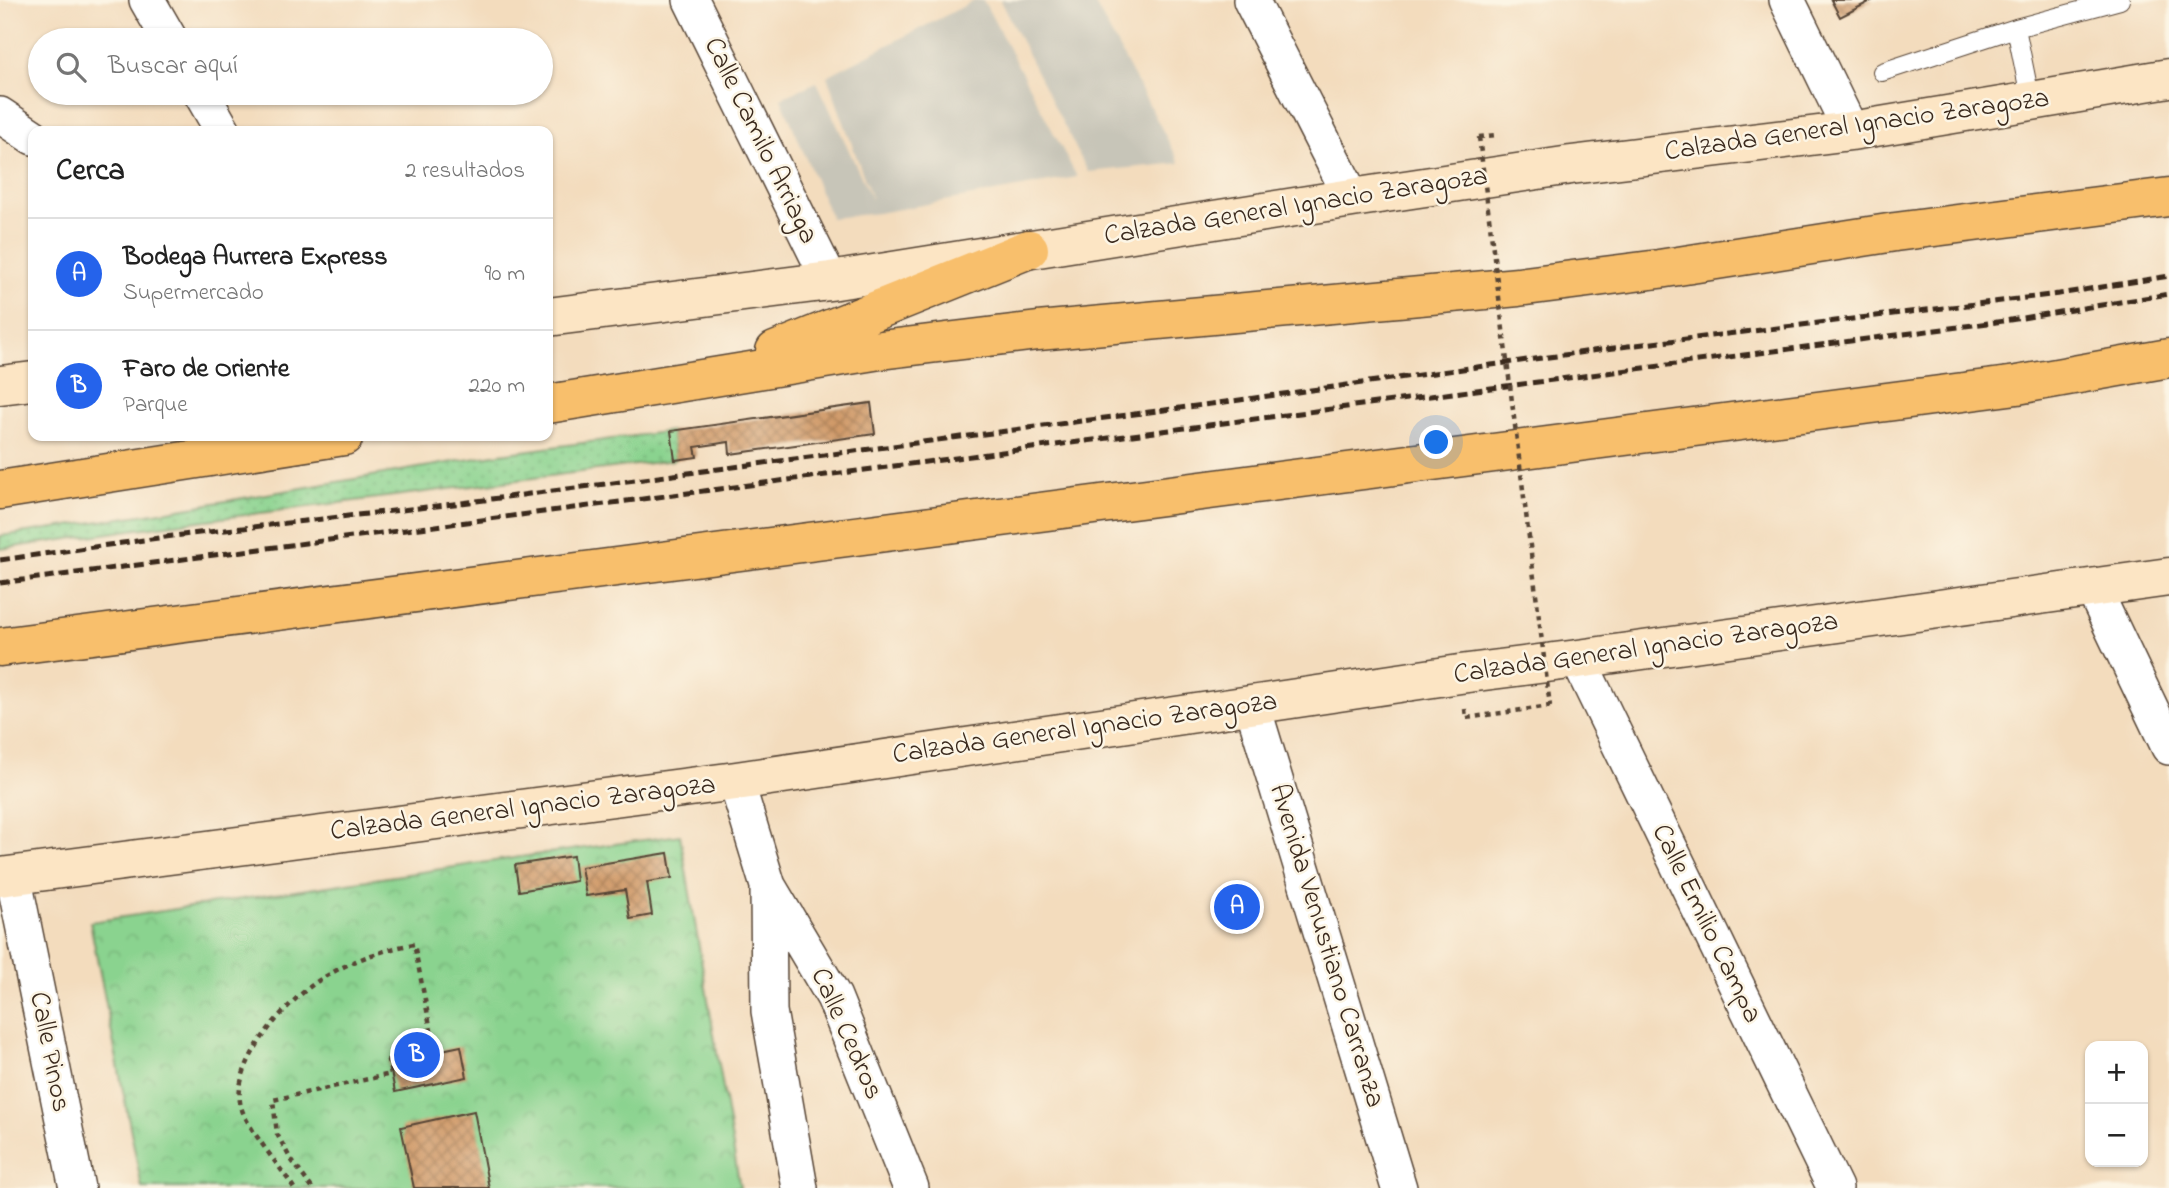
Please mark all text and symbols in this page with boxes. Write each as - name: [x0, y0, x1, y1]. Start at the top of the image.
- search box: [28, 28, 553, 105]
- street label: Calle Camilo Arriaga: [692, 31, 828, 251]
- icon: search: [52, 48, 90, 86]
- text: Buscar aquí: [108, 48, 238, 86]
- street label: Calzada General Ignacio Zaragoza: [1662, 79, 2052, 173]
- text: Cerca: [56, 150, 125, 194]
- text: 2 resultados: [405, 155, 525, 188]
- street label: Calzada General Ignacio Zaragoza: [1101, 156, 1491, 258]
- text: Bodega Aurrera Express: [123, 239, 387, 277]
- text: A: [72, 258, 86, 291]
- text: 90 m: [485, 258, 525, 291]
- text: Supermercado: [123, 277, 264, 310]
- text: Faro de Oriente: [123, 351, 289, 389]
- text: B: [71, 370, 87, 403]
- text: 220 m: [469, 370, 525, 403]
- text: Parque: [123, 389, 187, 422]
- your location: [1419, 425, 1453, 459]
- street label: Calzada General Ignacio Zaragoza: [1451, 602, 1841, 696]
- street label: Calzada General Ignacio Zaragoza: [890, 682, 1280, 776]
- street label: Calzada General Ignacio Zaragoza: [328, 765, 718, 853]
- street label: Avenida Venustiano Carranza: [1257, 779, 1395, 1113]
- street label: Calle Emilio Campa: [1640, 817, 1772, 1031]
- pin: A: [1214, 881, 1260, 933]
- street label: Calle Cedros: [799, 961, 893, 1107]
- street label: Calle Pinos: [17, 988, 81, 1116]
- pin: B: [394, 1029, 440, 1081]
- map controls: [2085, 1041, 2148, 1167]
- button: +: [2085, 1041, 2148, 1104]
- button: −: [2085, 1104, 2148, 1167]

